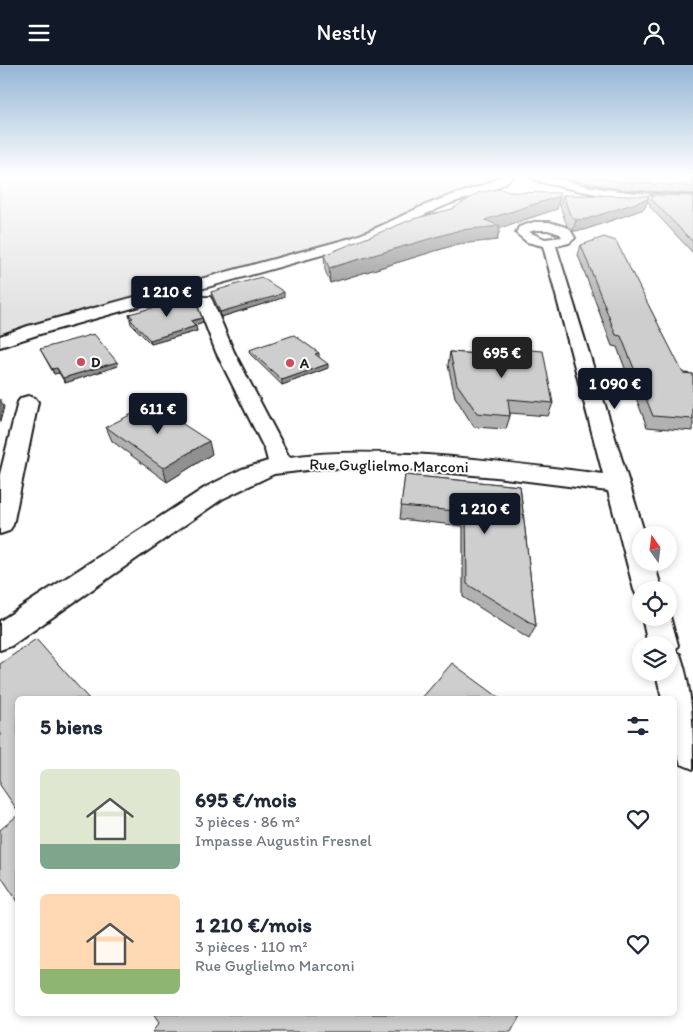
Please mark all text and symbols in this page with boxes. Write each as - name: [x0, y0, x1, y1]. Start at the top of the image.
- icon: menu: [25, 19, 53, 47]
- text: Nestly: [317, 19, 376, 46]
- icon: person: [640, 19, 668, 47]
- pin: 1 210 €: [121, 275, 213, 318]
- text: 1 210 €: [142, 282, 192, 301]
- pin: 695 €: [467, 337, 537, 379]
- text: 695 €: [483, 343, 521, 362]
- place label: D: [91, 354, 101, 371]
- place label: A: [299, 355, 310, 372]
- marker: D: [75, 356, 87, 368]
- marker: A: [284, 357, 296, 369]
- pin: 1 090 €: [569, 367, 661, 410]
- text: 1 090 €: [589, 374, 641, 393]
- pin: 611 €: [123, 393, 193, 435]
- text: 611 €: [140, 399, 176, 418]
- street label: Rue Guglielmo Marconi: [309, 455, 469, 476]
- pin: 1 210 €: [439, 493, 531, 535]
- text: 1 210 €: [460, 499, 510, 518]
- north arrow: [632, 526, 678, 571]
- map controls: [632, 526, 677, 681]
- button: locate: [632, 581, 677, 626]
- button: layers: [632, 636, 677, 681]
- icon: filters: [624, 712, 652, 740]
- text: 5 biens: [40, 714, 103, 739]
- text: 695 €/mois: [195, 787, 297, 812]
- icon: home: [80, 789, 140, 849]
- icon: heart: [624, 805, 652, 833]
- text: 3 pièces · 86 m²: [195, 812, 300, 831]
- text: Impasse Augustin Fresnel: [195, 831, 372, 850]
- text: 1 210 €/mois: [195, 912, 312, 937]
- icon: home: [80, 914, 140, 974]
- icon: heart: [624, 930, 652, 958]
- text: 3 pièces · 110 m²: [195, 937, 307, 956]
- text: Rue Guglielmo Marconi: [195, 956, 354, 975]

